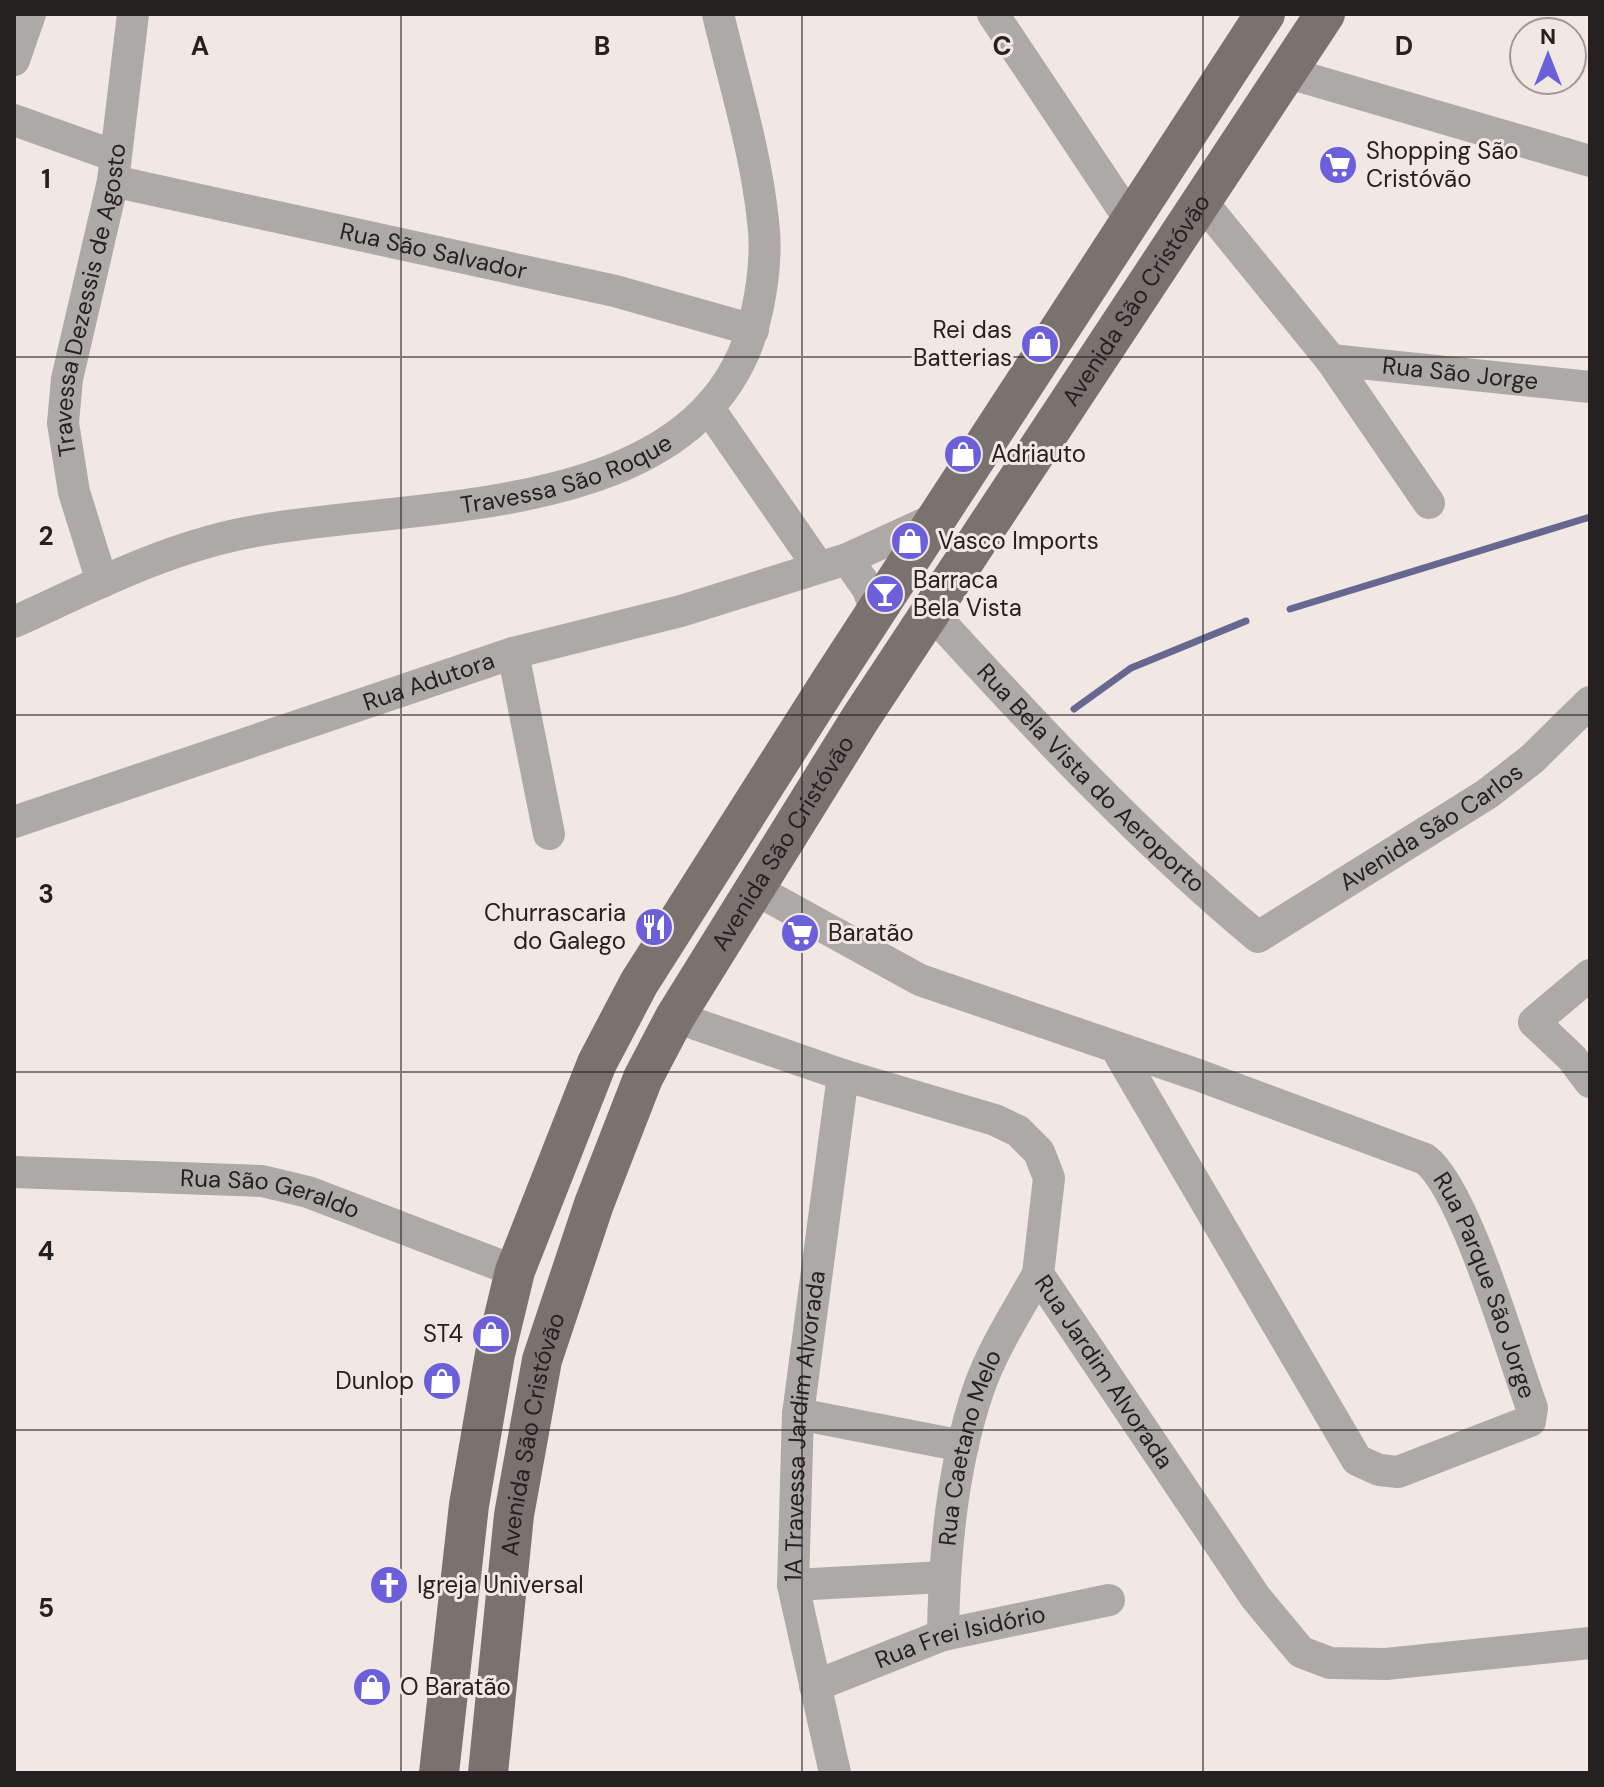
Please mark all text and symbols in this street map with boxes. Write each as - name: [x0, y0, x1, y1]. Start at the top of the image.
- north arrow: [1508, 16, 1588, 96]
- text: N: [1540, 22, 1556, 51]
- text: A: [191, 29, 209, 63]
- text: B: [594, 29, 610, 63]
- text: C: [992, 29, 1012, 63]
- text: D: [1395, 29, 1413, 63]
- place label: Shopping São Cristóvão: [1366, 135, 1519, 194]
- street label: Travessa Dezessis de Agosto: [47, 141, 132, 459]
- supermarket icon: Shopping São Cristóvão: [1317, 144, 1359, 186]
- text: 1: [41, 162, 51, 196]
- street label: Avenida São Cristóvão: [1055, 188, 1217, 412]
- street label: Rua São Salvador: [337, 215, 530, 286]
- place label: Rei das Batterias: [913, 314, 1012, 373]
- shop icon: Rei das Batterias: [1019, 323, 1061, 365]
- street label: Rua São Jorge: [1381, 349, 1540, 397]
- street label: Travessa São Roque: [458, 427, 678, 521]
- shop icon: Adriauto: [942, 433, 984, 475]
- place label: Adriauto: [991, 438, 1086, 469]
- text: 2: [38, 519, 54, 553]
- shop icon: Vasco Imports: [889, 520, 931, 562]
- place label: Vasco Imports: [938, 525, 1099, 556]
- place label: Barraca Bela Vista: [913, 564, 1022, 623]
- bar icon: Barraca Bela Vista: [864, 573, 906, 615]
- street label: Rua Adutora: [359, 644, 498, 718]
- street label: Rua Bela Vista do Aeroporto: [971, 656, 1212, 899]
- street label: Avenida São Cristóvão: [704, 730, 861, 956]
- street label: Avenida São Carlos: [1333, 756, 1529, 897]
- text: 3: [38, 877, 54, 911]
- place label: Churrascaria do Galego: [484, 897, 626, 956]
- restaurant icon: Churrascaria do Galego: [633, 906, 675, 948]
- supermarket icon: Baratão: [779, 912, 821, 954]
- place label: Baratão: [828, 917, 914, 948]
- street label: Rua São Geraldo: [180, 1162, 364, 1225]
- street label: Rua Parque São Jorge: [1427, 1166, 1543, 1402]
- text: 4: [38, 1234, 54, 1268]
- street label: 1A Travessa Jardim Alvorada: [777, 1269, 832, 1582]
- street label: Rua Jardim Alvorada: [1028, 1269, 1181, 1475]
- street label: Avenida São Cristóvão: [494, 1308, 572, 1557]
- shop icon: ST4: [470, 1313, 512, 1355]
- place label: ST4: [423, 1318, 463, 1349]
- street label: Rua Caetano Melo: [931, 1344, 1008, 1547]
- shop icon: Dunlop: [421, 1360, 463, 1402]
- place label: Dunlop: [335, 1365, 414, 1396]
- church icon: Igreja Universal: [368, 1564, 410, 1606]
- place label: Igreja Universal: [417, 1569, 584, 1600]
- text: 5: [38, 1591, 54, 1625]
- street label: Rua Frei Isidório: [870, 1598, 1048, 1676]
- shop icon: O Baratão: [351, 1666, 393, 1708]
- place label: O Baratão: [400, 1671, 511, 1702]

